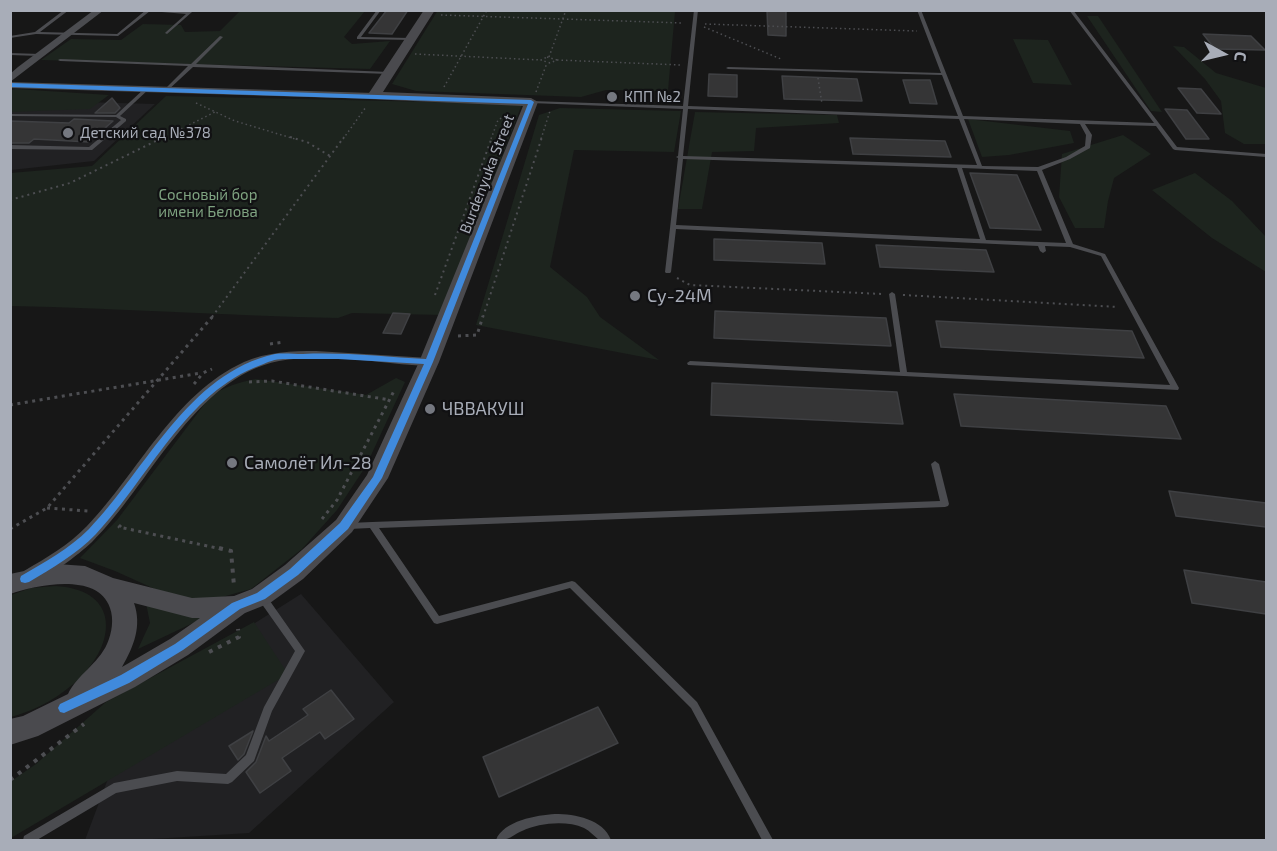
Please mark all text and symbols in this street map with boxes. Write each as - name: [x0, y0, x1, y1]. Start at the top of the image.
- north arrow: [1193, 24, 1253, 84]
- text: С: [1231, 51, 1251, 63]
- place label: КПП №2: [624, 88, 681, 106]
- marker: КПП №2: [605, 90, 619, 104]
- street label: Burdenyuka Street: [456, 112, 518, 236]
- place label: Детский сад №378: [80, 124, 211, 142]
- marker: Детский сад №378: [61, 126, 75, 140]
- park label: Сосновый бор имени Белова: [158, 186, 258, 221]
- place label: Су-24М: [647, 285, 712, 307]
- marker: Су-24М: [628, 289, 642, 303]
- place label: ЧВВАКУШ: [442, 398, 524, 420]
- marker: ЧВВАКУШ: [423, 402, 437, 416]
- place label: Самолёт Ил-28: [244, 452, 372, 474]
- marker: Самолёт Ил-28: [225, 456, 239, 470]

